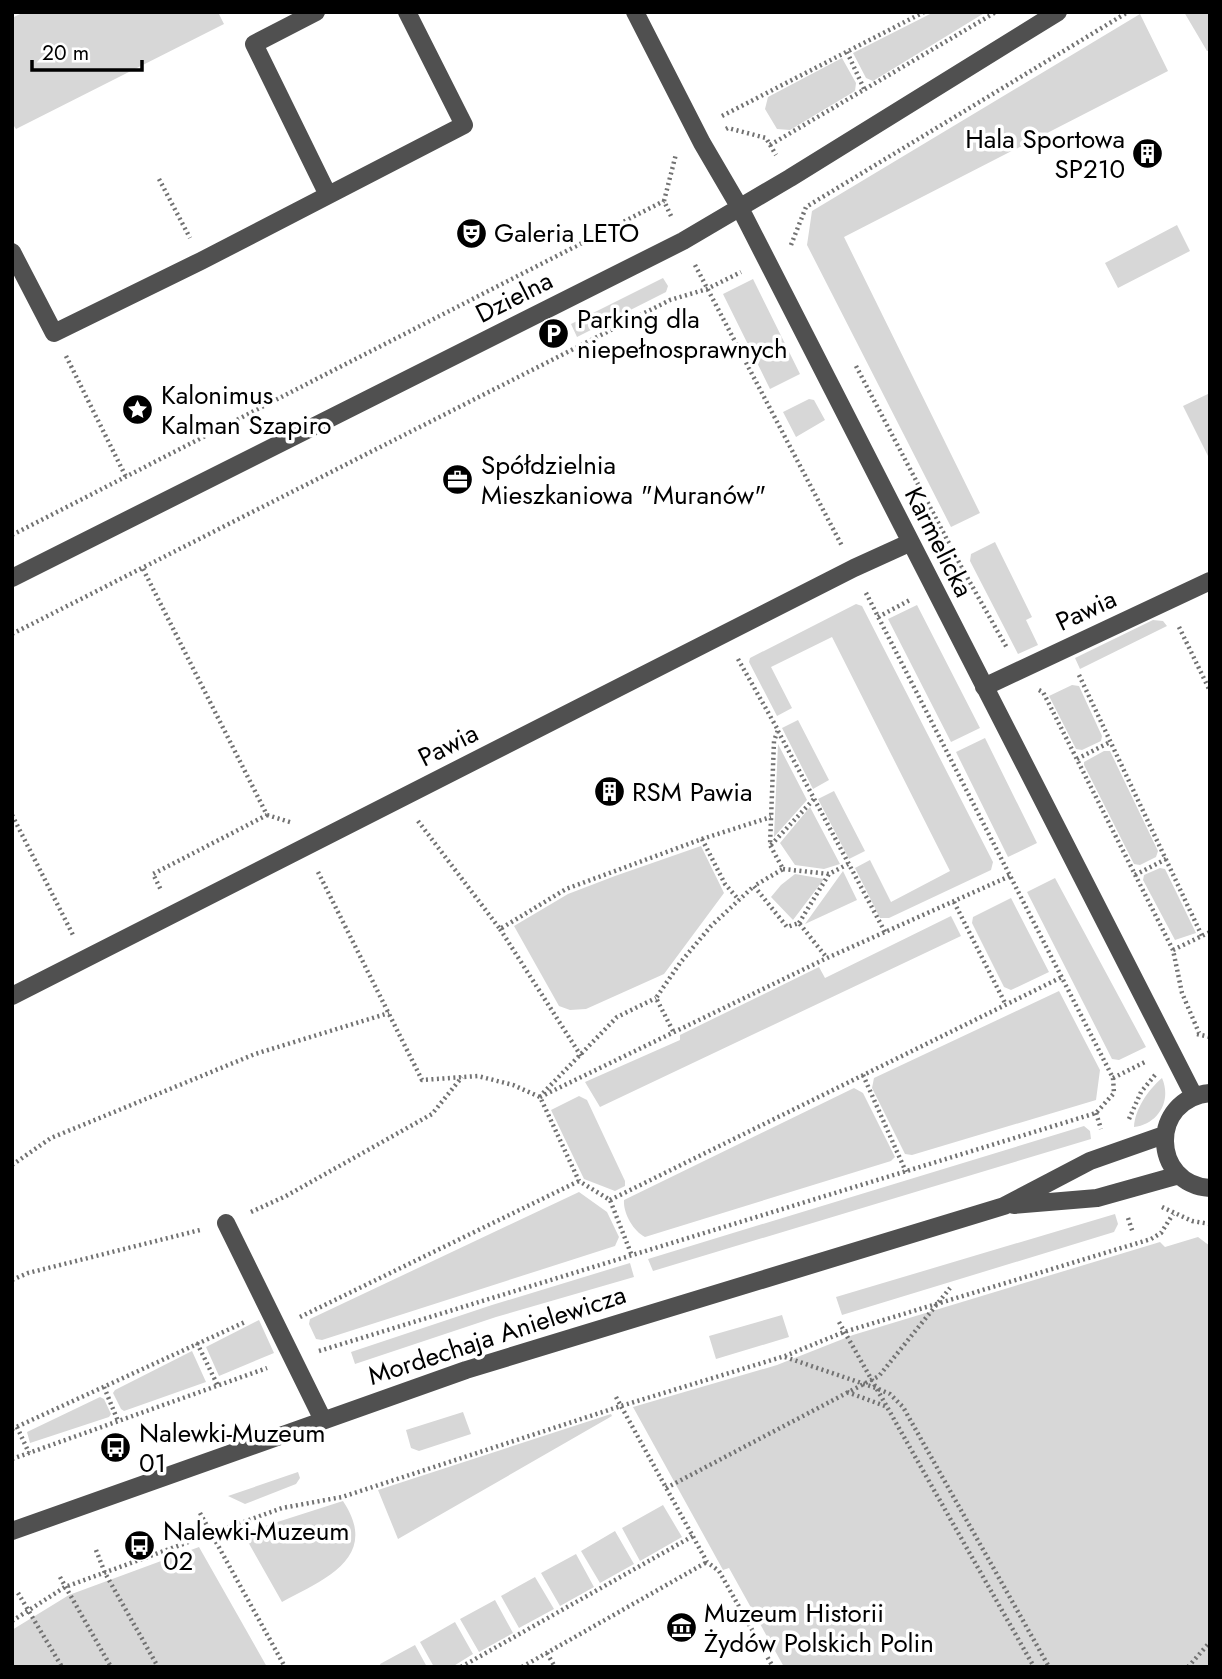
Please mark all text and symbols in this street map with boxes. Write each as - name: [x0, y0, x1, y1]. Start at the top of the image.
- scale bar: [32, 28, 142, 72]
- text: 20 m: [42, 38, 89, 68]
- place label: Hala Sportowa SP210: [965, 120, 1125, 188]
- building icon: Hala Sportowa SP210: [1131, 137, 1165, 171]
- place label: Galeria LETO: [494, 214, 639, 252]
- theatre icon: Galeria LETO: [454, 216, 488, 250]
- street label: Dzielna: [469, 261, 559, 333]
- place label: Parking dla niepełnosprawnych: [577, 300, 788, 368]
- parking icon: Parking dla niepełnosprawnych: [537, 317, 571, 351]
- place label: Kalonimus Kalman Szapiro: [161, 376, 331, 444]
- place icon: Kalonimus Kalman Szapiro: [121, 393, 155, 427]
- place label: Spółdzielnia Mieszkaniowa "Muranów": [481, 446, 766, 514]
- office icon: Spółdzielnia Mieszkaniowa "Muranów": [441, 463, 475, 497]
- street label: Karmelicka: [895, 480, 983, 604]
- street label: Pawia: [1050, 580, 1122, 640]
- street label: Pawia: [411, 714, 485, 776]
- place label: RSM Pawia: [632, 773, 752, 811]
- building icon: RSM Pawia: [592, 775, 626, 809]
- street label: Mordechaja Anielewicza: [363, 1275, 631, 1395]
- place label: Nalewki-Muzeum 01: [139, 1414, 326, 1482]
- bus stop icon: Nalewki-Muzeum 01: [99, 1431, 133, 1465]
- place label: Nalewki-Muzeum 02: [163, 1512, 350, 1580]
- bus stop icon: Nalewki-Muzeum 02: [123, 1529, 157, 1563]
- place label: Muzeum Historii Żydów Polskich Polin: [704, 1594, 934, 1662]
- museum icon: Muzeum Historii Żydów Polskich Polin: [664, 1611, 698, 1645]

